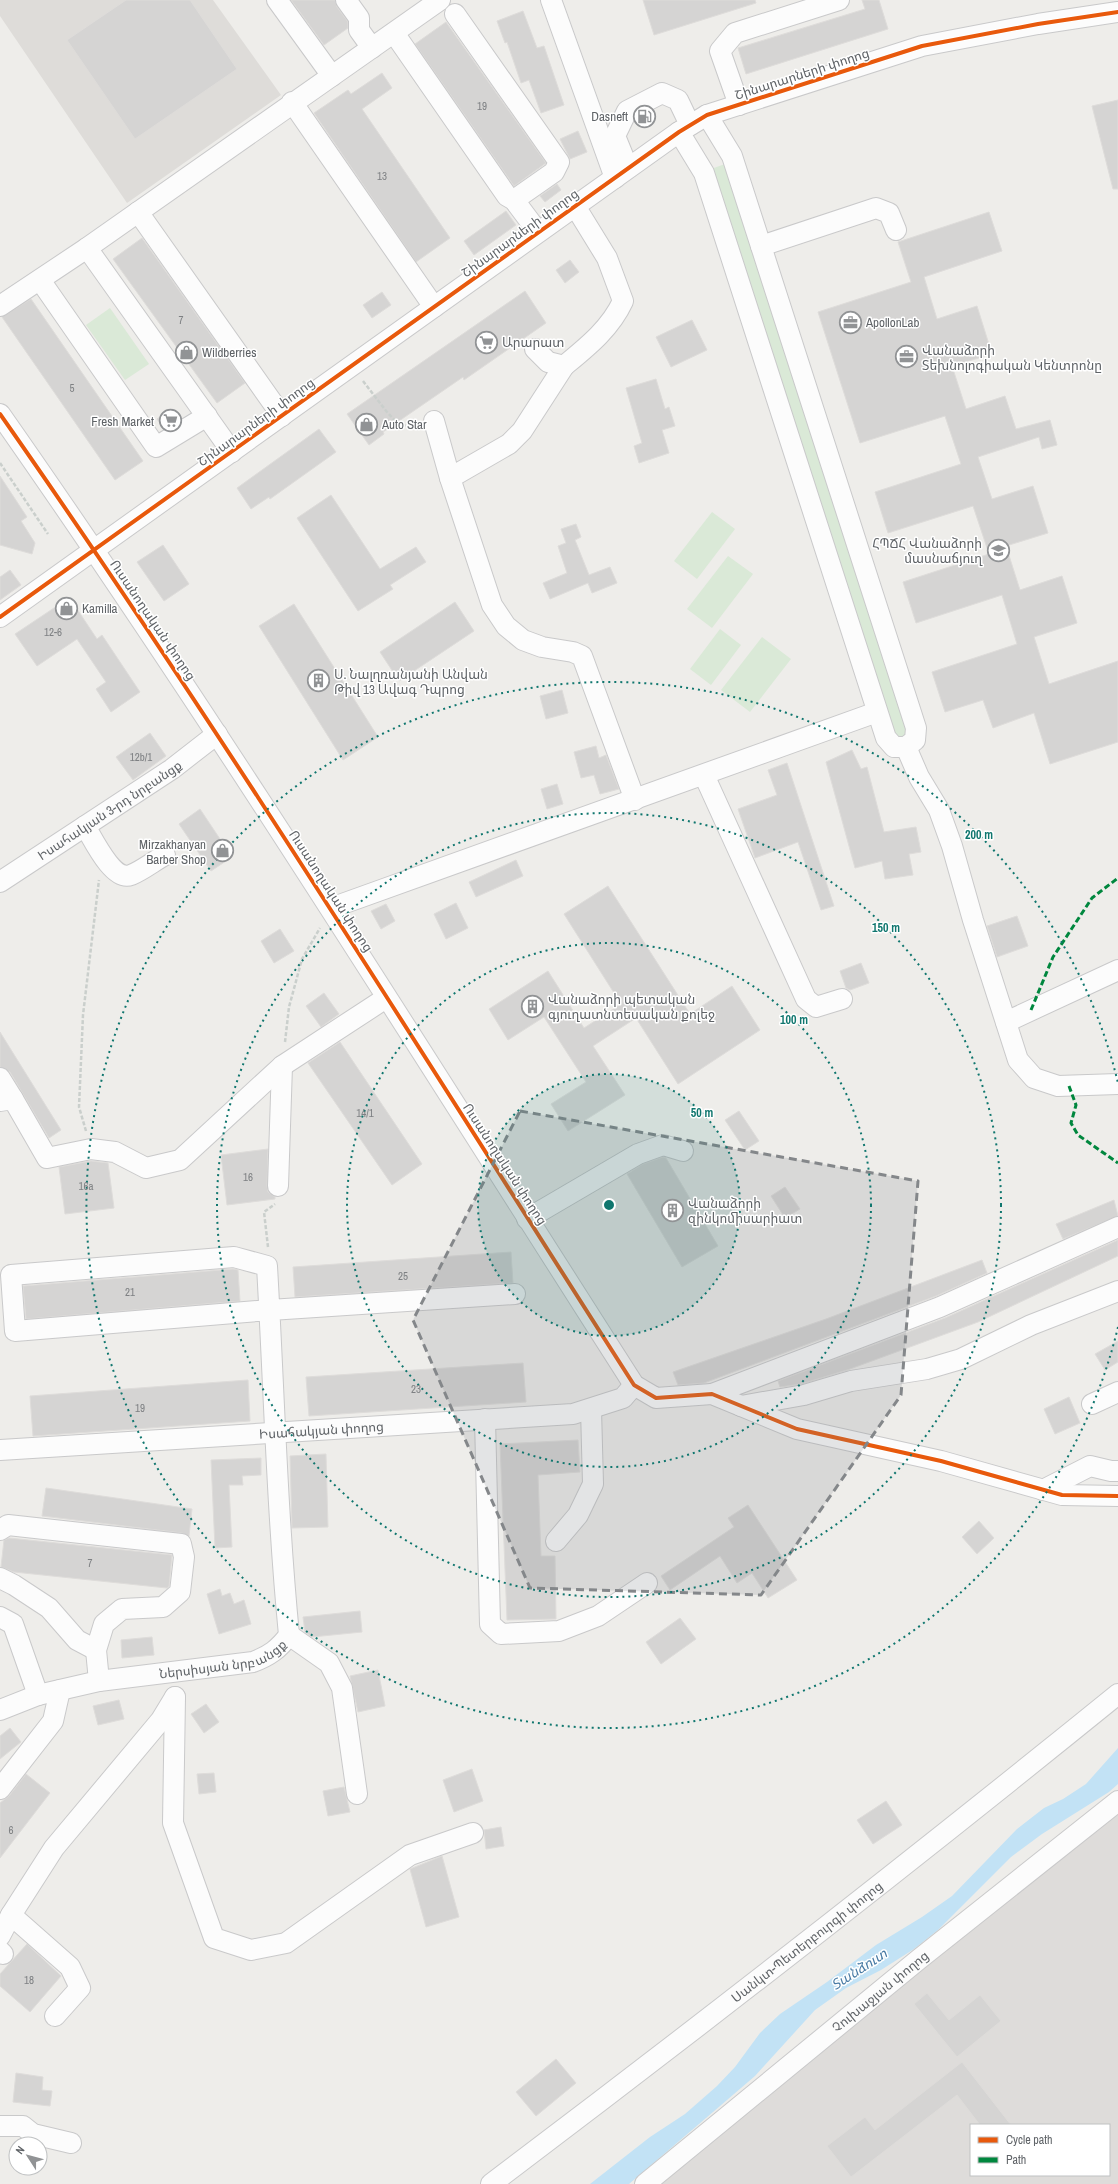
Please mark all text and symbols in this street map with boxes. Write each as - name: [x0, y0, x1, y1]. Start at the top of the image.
- street label: Շինարարների փողոց: [733, 44, 871, 104]
- house number: 19: [477, 99, 487, 113]
- fuel station icon: Dasneft: [631, 103, 657, 129]
- place label: Dasneft: [591, 108, 628, 125]
- house number: 13: [377, 169, 387, 183]
- street label: Շինարարների փողոց: [458, 185, 582, 281]
- office icon: ApollonLab: [838, 309, 864, 335]
- house number: 7: [178, 313, 184, 327]
- place label: ApollonLab: [865, 314, 919, 331]
- supermarket icon: Արարատ: [473, 329, 499, 355]
- place label: Արարատ: [502, 334, 564, 351]
- shop icon: Wildberries: [174, 339, 200, 365]
- place label: Վանաձորի Տեխնոլոգիական Կենտրոնը: [922, 342, 1102, 374]
- place label: Wildberries: [202, 344, 257, 361]
- office icon: Վանաձորի Տեխնոլոգիական Կենտրոնը: [893, 344, 919, 370]
- street label: Շինարարների փողոց: [194, 374, 318, 470]
- house number: 5: [69, 381, 75, 395]
- supermarket icon: Fresh Market: [157, 408, 183, 434]
- shop icon: Auto Star: [353, 411, 379, 437]
- place label: Fresh Market: [91, 413, 154, 430]
- place label: Auto Star: [381, 416, 427, 433]
- place label: ՀՊՃՀ Վանաձորի մասնաճյուղ: [872, 535, 983, 567]
- school or university icon: ՀՊՃՀ Վանաձորի մասնաճյուղ: [985, 537, 1011, 563]
- street label: Ուսանողական փողոց: [106, 556, 200, 684]
- shop icon: Kamilla: [54, 595, 80, 621]
- place label: Kamilla: [82, 600, 118, 617]
- house number: 12-6: [44, 625, 62, 639]
- place label: Ս. Նալղռանյանի Անվան Թիվ 13 Ավագ Դպրոց: [334, 666, 488, 698]
- building icon: Ս. Նալղռանյանի Անվան Թիվ 13 Ավագ Դպրոց: [305, 668, 331, 694]
- house number: 12b/1: [130, 750, 152, 764]
- street label: Իսահակյան 3-րդ նրբանցք: [34, 756, 185, 864]
- street label: Ուսանողական փողոց: [285, 827, 377, 955]
- text: 200 m: [965, 827, 993, 843]
- place label: Mirzakhanyan Barber Shop: [139, 836, 206, 868]
- shop icon: Mirzakhanyan Barber Shop: [209, 838, 235, 864]
- text: 150 m: [872, 920, 900, 936]
- place label: Վանաձորի պետական գյուղատնտեսական քոլեջ: [548, 991, 715, 1023]
- building icon: Վանաձորի պետական գյուղատնտեսական քոլեջ: [519, 993, 545, 1019]
- text: 100 m: [780, 1012, 808, 1028]
- street label: Ուսանողական փողոց: [459, 1100, 551, 1228]
- text: 50 m: [691, 1105, 713, 1121]
- house number: 14/1: [356, 1106, 374, 1120]
- house number: 16: [243, 1170, 253, 1184]
- house number: 16a: [78, 1179, 94, 1193]
- place label: Վանաձորի զինկոմիսարիատ: [688, 1195, 802, 1227]
- building icon: Վանաձորի զինկոմիսարիատ: [659, 1197, 685, 1223]
- centre of rings: [602, 1198, 616, 1212]
- house number: 25: [398, 1269, 408, 1283]
- house number: 21: [125, 1285, 135, 1299]
- house number: 23: [411, 1382, 421, 1396]
- house number: 19: [135, 1401, 145, 1415]
- street label: Իսահակյան փողոց: [258, 1417, 384, 1442]
- house number: 7: [87, 1556, 93, 1570]
- street label: Ներսիսյան նրբանցք: [158, 1636, 290, 1682]
- house number: 6: [8, 1823, 14, 1837]
- street label: Սանկտ-Պետերբուրգի փողոց: [727, 1877, 886, 2006]
- water label: Տանձուտ: [828, 1944, 891, 1994]
- street label: Չուխաջյան փողոց: [828, 1947, 932, 2036]
- house number: 18: [24, 1973, 34, 1987]
- legend: [970, 2124, 1110, 2176]
- text: Cycle path: [1006, 2132, 1053, 2148]
- north arrow: [8, 2136, 48, 2176]
- text: N: [12, 2143, 27, 2157]
- text: Path: [1006, 2152, 1026, 2168]

